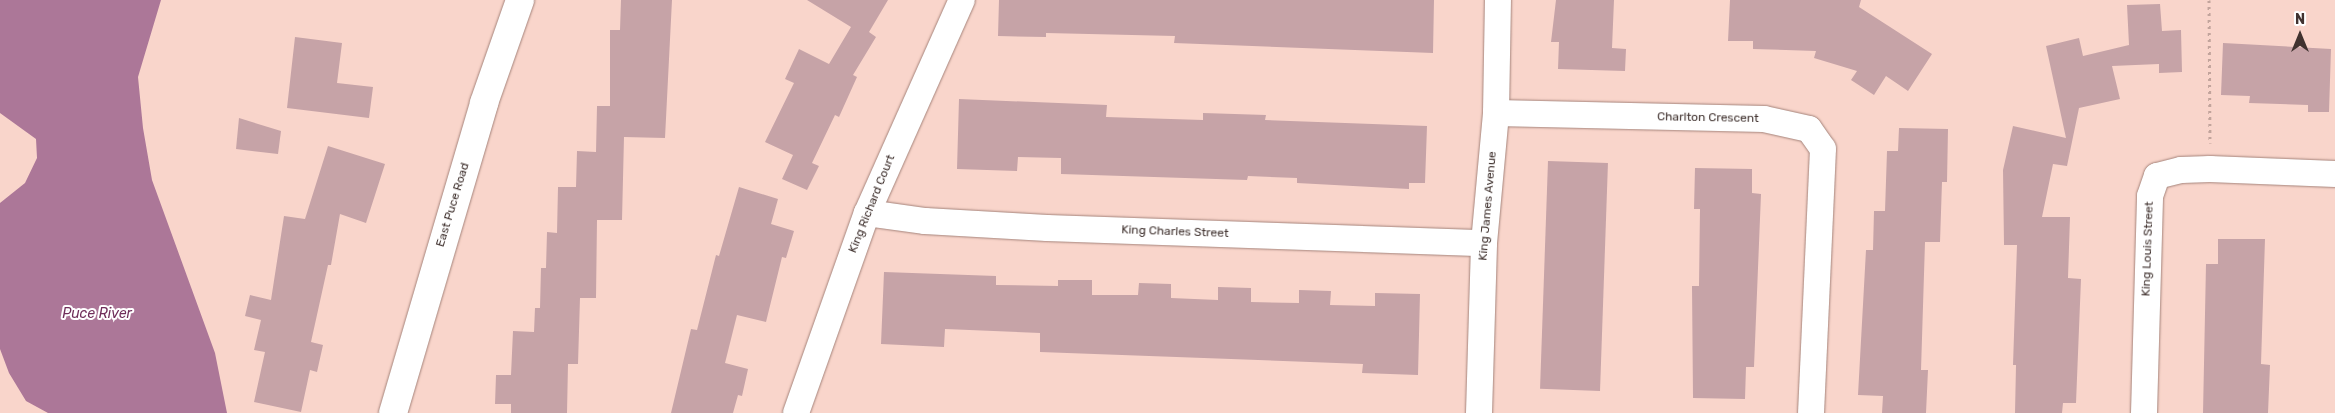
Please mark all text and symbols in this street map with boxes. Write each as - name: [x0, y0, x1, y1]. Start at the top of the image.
- north arrow: [2275, 10, 2325, 60]
- text: N: [2295, 11, 2305, 28]
- street label: Charlton Crescent: [1657, 110, 1759, 126]
- street label: King James Avenue: [1476, 151, 1500, 261]
- street label: King Richard Court: [846, 153, 898, 255]
- street label: East Puce Road: [433, 161, 473, 249]
- street label: King Louis Street: [2139, 201, 2157, 297]
- street label: King Charles Street: [1121, 223, 1229, 241]
- water label: Puce River: [62, 306, 132, 322]

